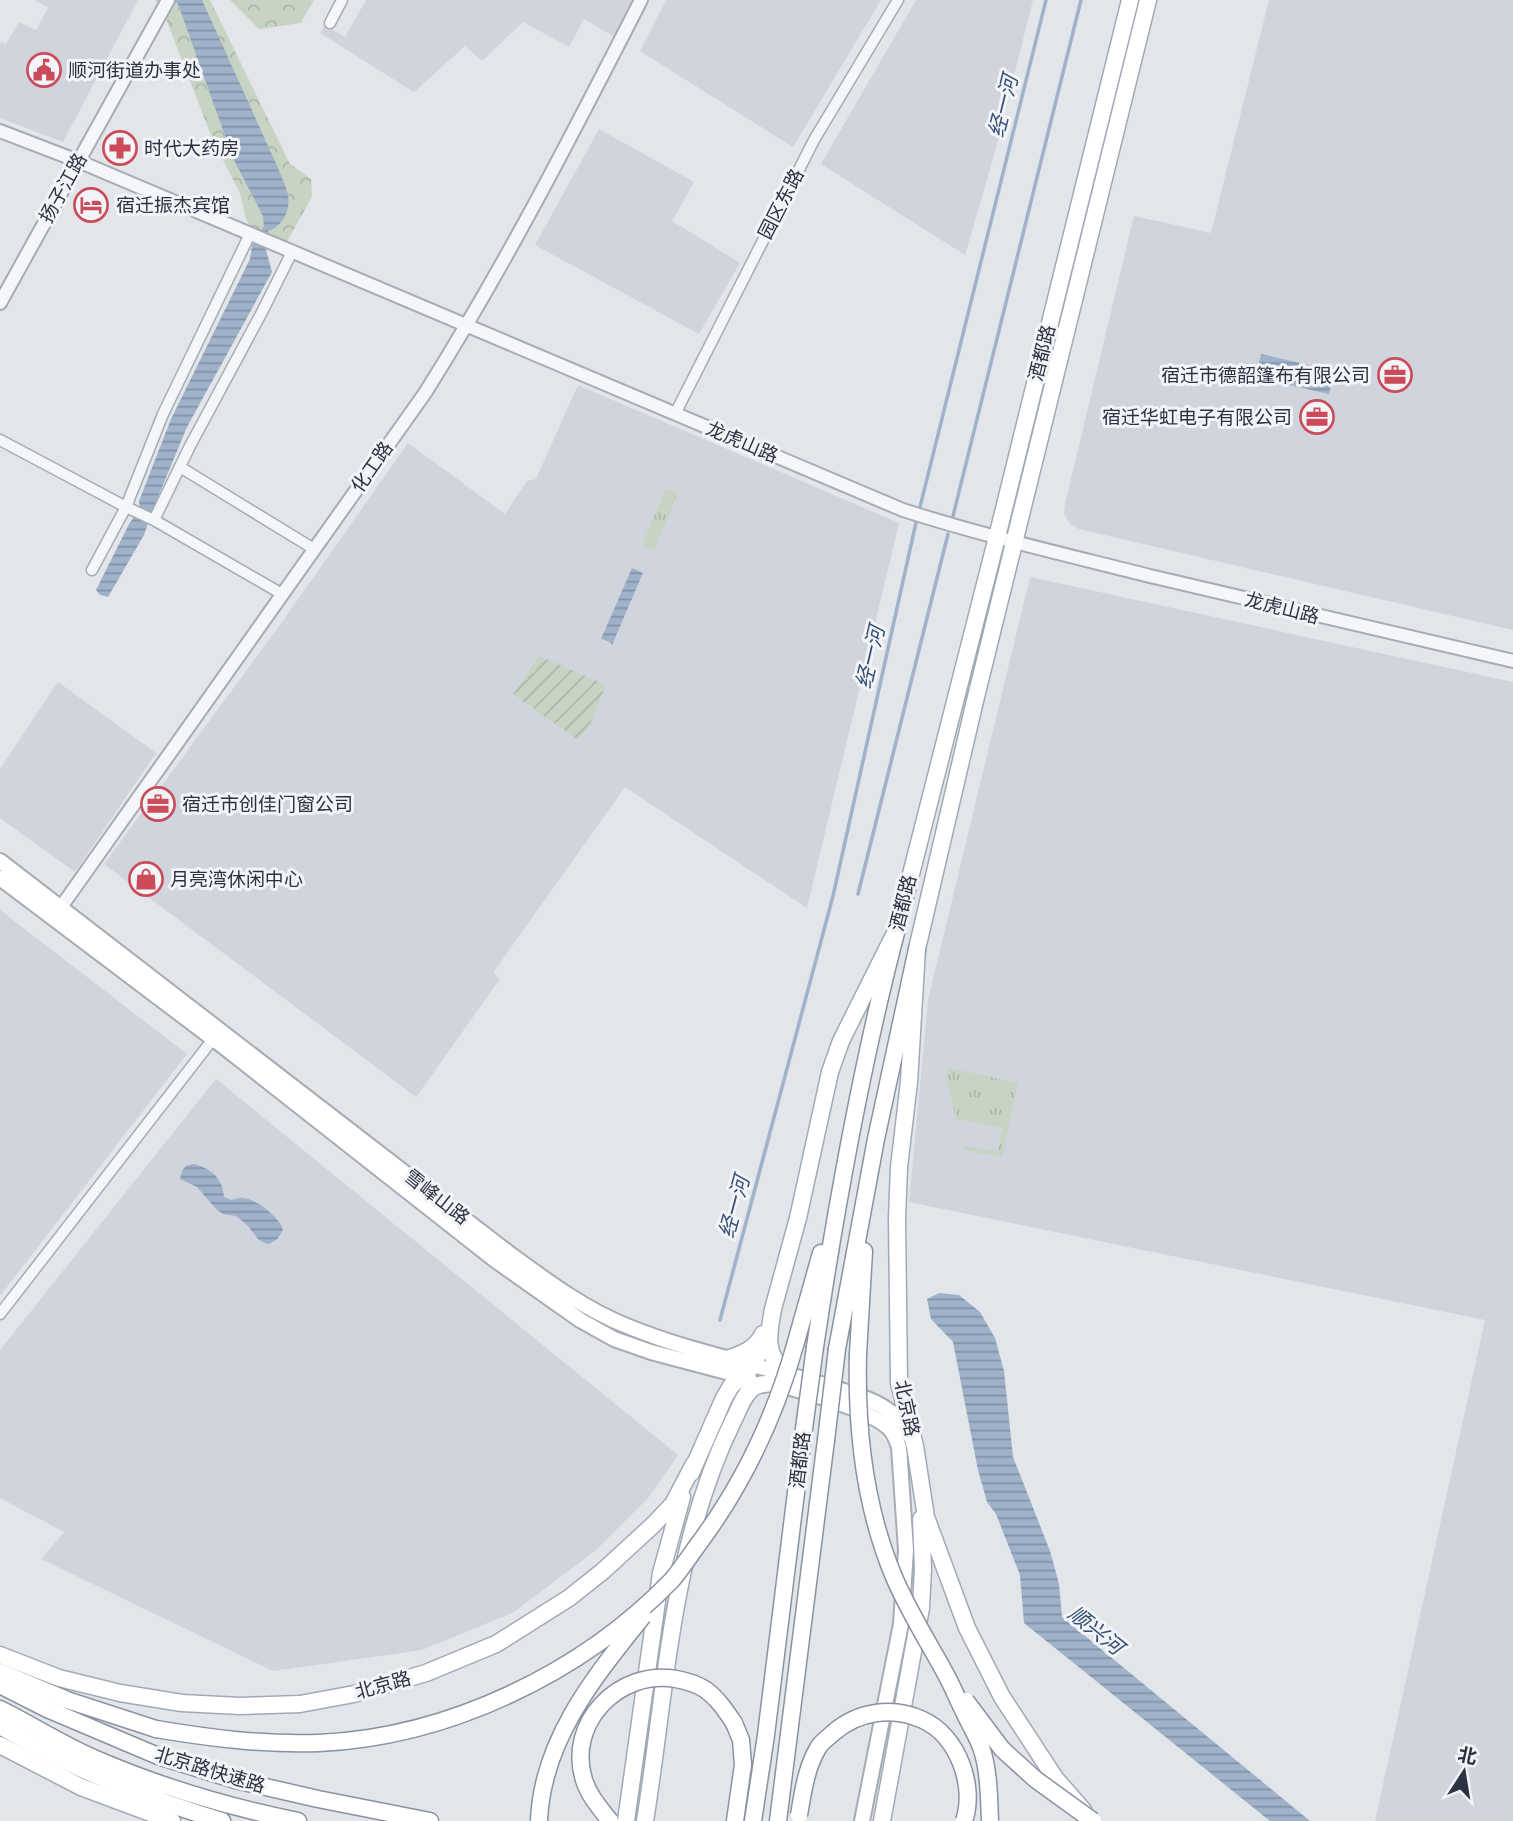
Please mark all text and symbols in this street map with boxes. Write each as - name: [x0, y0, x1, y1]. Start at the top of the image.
- public building icon: 顺河街道办事处: [25, 51, 63, 89]
- place label: 顺河街道办事处: [68, 59, 201, 82]
- water label: 经一河: [983, 69, 1024, 140]
- pharmacy icon: 时代大药房: [101, 129, 139, 167]
- place label: 时代大药房: [144, 137, 239, 160]
- street label: 扬子江路: [35, 149, 91, 227]
- street label: 园区东路: [753, 165, 809, 243]
- hotel icon: 宿迁振杰宾馆: [72, 186, 110, 224]
- place label: 宿迁振杰宾馆: [116, 194, 230, 217]
- street label: 酒都路: [1024, 323, 1060, 383]
- office icon: 宿迁市德韶篷布有限公司: [1376, 356, 1414, 394]
- place label: 宿迁市德韶篷布有限公司: [1161, 364, 1370, 387]
- office icon: 宿迁华虹电子有限公司: [1298, 398, 1336, 436]
- place label: 宿迁华虹电子有限公司: [1102, 406, 1292, 429]
- street label: 龙虎山路: [703, 417, 781, 467]
- street label: 化工路: [346, 437, 398, 497]
- street label: 龙虎山路: [1242, 588, 1322, 628]
- water label: 经一河: [851, 620, 890, 691]
- office icon: 宿迁市创佳门窗公司: [139, 785, 177, 823]
- place label: 宿迁市创佳门窗公司: [182, 793, 353, 816]
- shop icon: 月亮湾休闲中心: [127, 860, 165, 898]
- place label: 月亮湾休闲中心: [170, 868, 303, 891]
- street label: 酒都路: [885, 873, 921, 933]
- street label: 雪峰山路: [400, 1165, 474, 1229]
- water label: 经一河: [714, 1169, 755, 1241]
- street label: 北京路: [890, 1378, 924, 1438]
- street label: 酒都路: [785, 1430, 815, 1490]
- water label: 顺兴河: [1064, 1600, 1131, 1662]
- street label: 北京路: [352, 1667, 414, 1703]
- north arrow: [1429, 1737, 1499, 1807]
- street label: 北京路快速路: [152, 1742, 268, 1798]
- text: 北: [1456, 1743, 1479, 1769]

